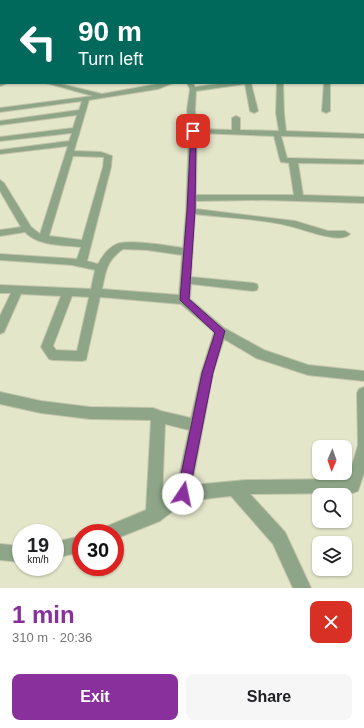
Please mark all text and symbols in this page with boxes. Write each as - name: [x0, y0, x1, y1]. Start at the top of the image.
- icon: left: [12, 16, 64, 68]
- text: 90 m: [78, 16, 142, 47]
- text: Turn left: [78, 49, 143, 69]
- pin: [176, 114, 210, 148]
- icon: arrive: [182, 120, 204, 142]
- north arrow: [312, 440, 352, 480]
- map controls: [312, 440, 352, 576]
- position arrow: [162, 473, 204, 515]
- button: search: [312, 488, 352, 528]
- speed limit sign: 30: [72, 524, 124, 576]
- text: 19: [27, 534, 49, 556]
- button: layers: [312, 536, 352, 576]
- text: km/h: [27, 554, 49, 565]
- text: 1 min: [12, 601, 75, 628]
- button: close: [310, 601, 352, 643]
- text: 310 m · 20:36: [12, 630, 92, 645]
- button: Exit: [12, 674, 178, 720]
- button: Share: [186, 674, 352, 720]

